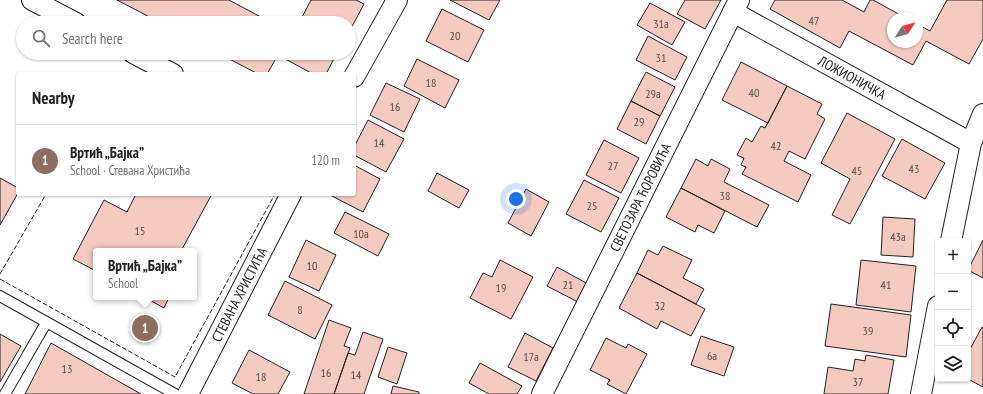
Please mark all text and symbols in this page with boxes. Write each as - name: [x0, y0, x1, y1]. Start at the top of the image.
- north arrow: [887, 12, 923, 48]
- house number: 47: [809, 13, 819, 28]
- search box: [16, 16, 356, 60]
- house number: 31a: [653, 16, 669, 31]
- icon: search: [30, 27, 52, 49]
- house number: 20: [450, 28, 460, 43]
- text: Search here: [62, 29, 123, 48]
- house number: 31: [656, 50, 666, 65]
- street label: ЛОЖИОНИЧКА: [814, 51, 889, 104]
- house number: 18: [426, 75, 436, 90]
- house number: 40: [749, 85, 759, 100]
- house number: 29a: [645, 86, 661, 101]
- text: Nearby: [32, 87, 75, 109]
- house number: 16: [390, 99, 400, 114]
- house number: 29: [634, 114, 644, 129]
- house number: 14: [374, 135, 385, 150]
- house number: 42: [771, 138, 781, 153]
- street label: СВЕТОЗАРА ЋОРОВИЋА: [606, 140, 675, 254]
- text: Вртић „Бајка”: [70, 143, 144, 162]
- text: 1: [42, 152, 48, 169]
- text: 120 m: [311, 152, 340, 169]
- house number: 27: [608, 158, 618, 173]
- house number: 43: [909, 161, 919, 176]
- text: School · Стевана Христића: [70, 162, 190, 179]
- house number: 45: [852, 163, 862, 178]
- house number: 38: [720, 188, 730, 203]
- your location: [506, 189, 526, 209]
- house number: 25: [587, 198, 597, 213]
- house number: 15: [135, 223, 145, 238]
- house number: 10a: [353, 226, 369, 241]
- house number: 43a: [890, 229, 906, 244]
- map controls: [935, 238, 971, 382]
- button: +: [935, 238, 971, 274]
- street label: СТЕВАНА ХРИСТИЋА: [207, 244, 271, 345]
- popup: [93, 248, 197, 300]
- text: Вртић „Бајка”: [108, 256, 182, 275]
- house number: 10: [307, 258, 317, 273]
- button: −: [935, 274, 971, 310]
- text: School: [108, 275, 138, 292]
- house number: 21: [563, 277, 573, 292]
- house number: 41: [881, 277, 891, 292]
- house number: 19: [496, 280, 506, 295]
- house number: 32: [655, 298, 665, 313]
- house number: 8: [297, 302, 303, 317]
- button: locate: [935, 310, 971, 346]
- pin: 1: [132, 313, 158, 343]
- house number: 39: [863, 323, 873, 338]
- button: layers: [935, 346, 971, 382]
- house number: 6a: [707, 348, 717, 363]
- house number: 17a: [523, 349, 539, 364]
- house number: 13: [62, 361, 72, 376]
- house number: 16: [321, 365, 331, 380]
- house number: 14: [351, 367, 362, 382]
- house number: 18: [256, 369, 266, 384]
- house number: 37: [853, 374, 863, 389]

